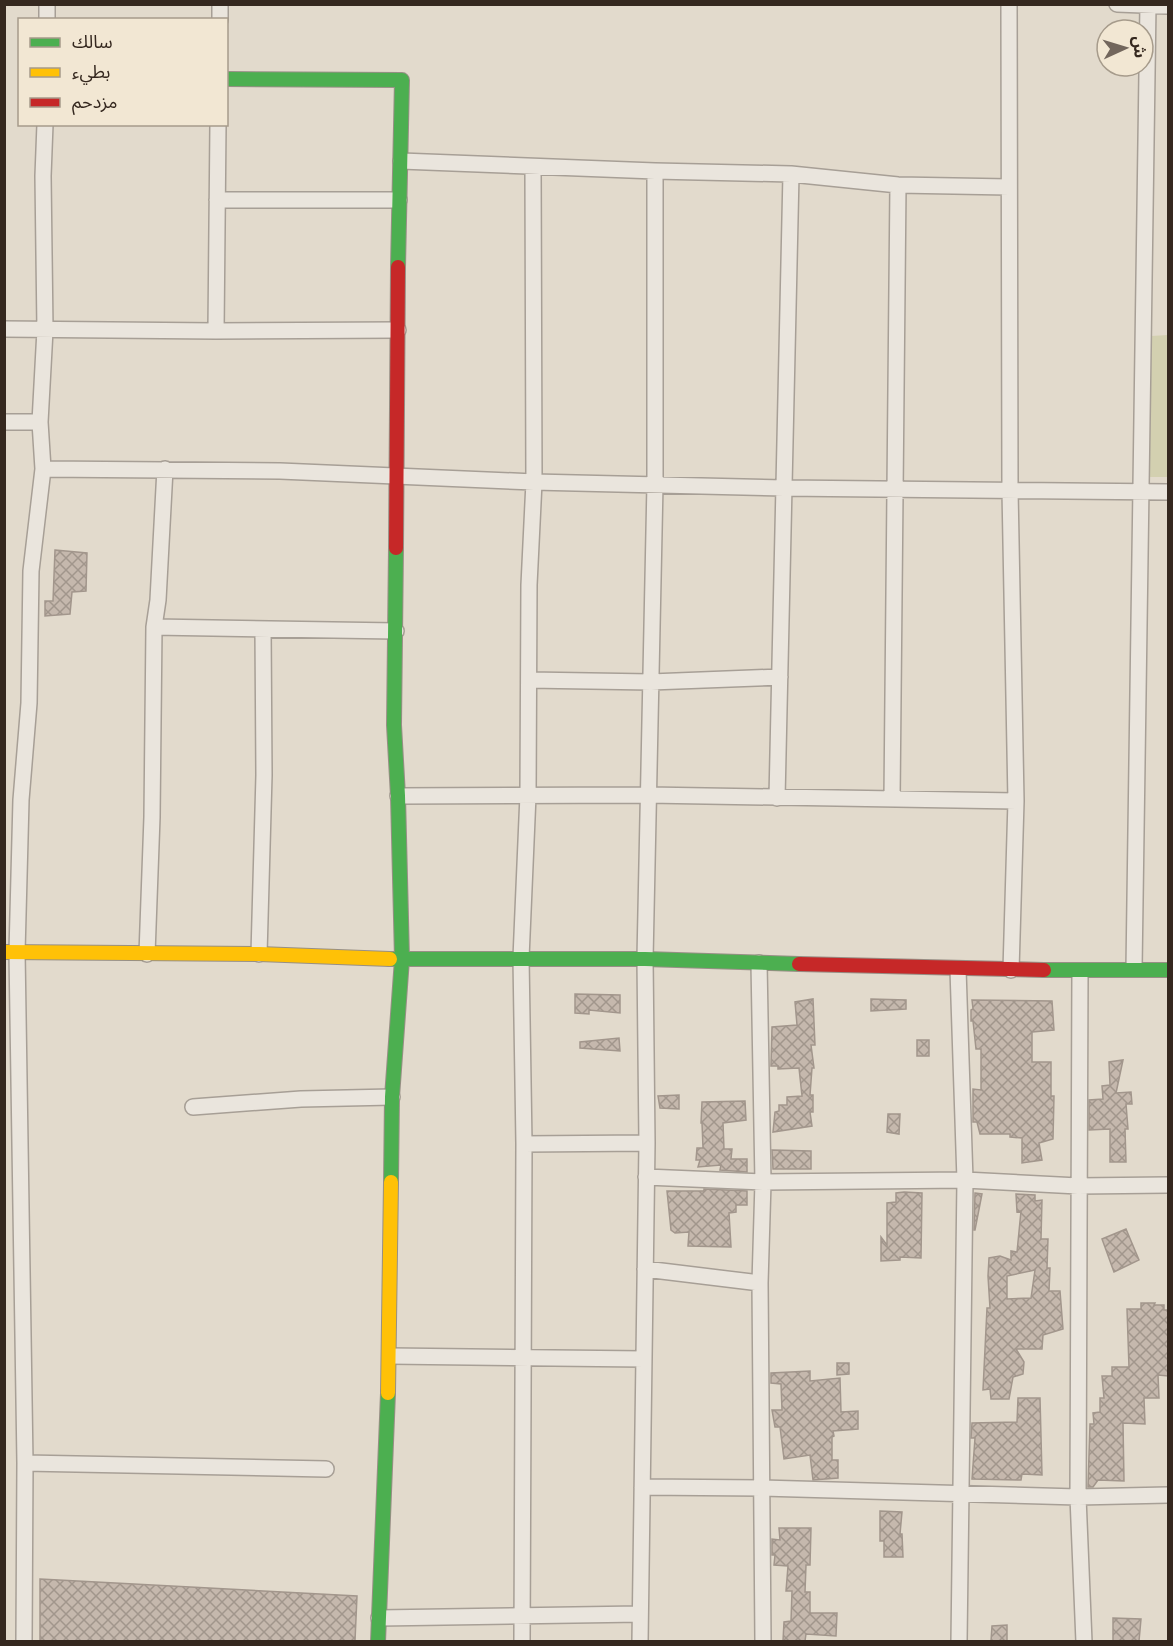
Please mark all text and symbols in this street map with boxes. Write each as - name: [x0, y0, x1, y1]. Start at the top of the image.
- legend: [18, 18, 228, 126]
- north arrow: [1095, 18, 1155, 78]
- text: سالك: [72, 31, 113, 52]
- text: ش: [1129, 35, 1150, 59]
- text: بطيء: [72, 61, 110, 85]
- text: مزدحم: [72, 91, 117, 115]

